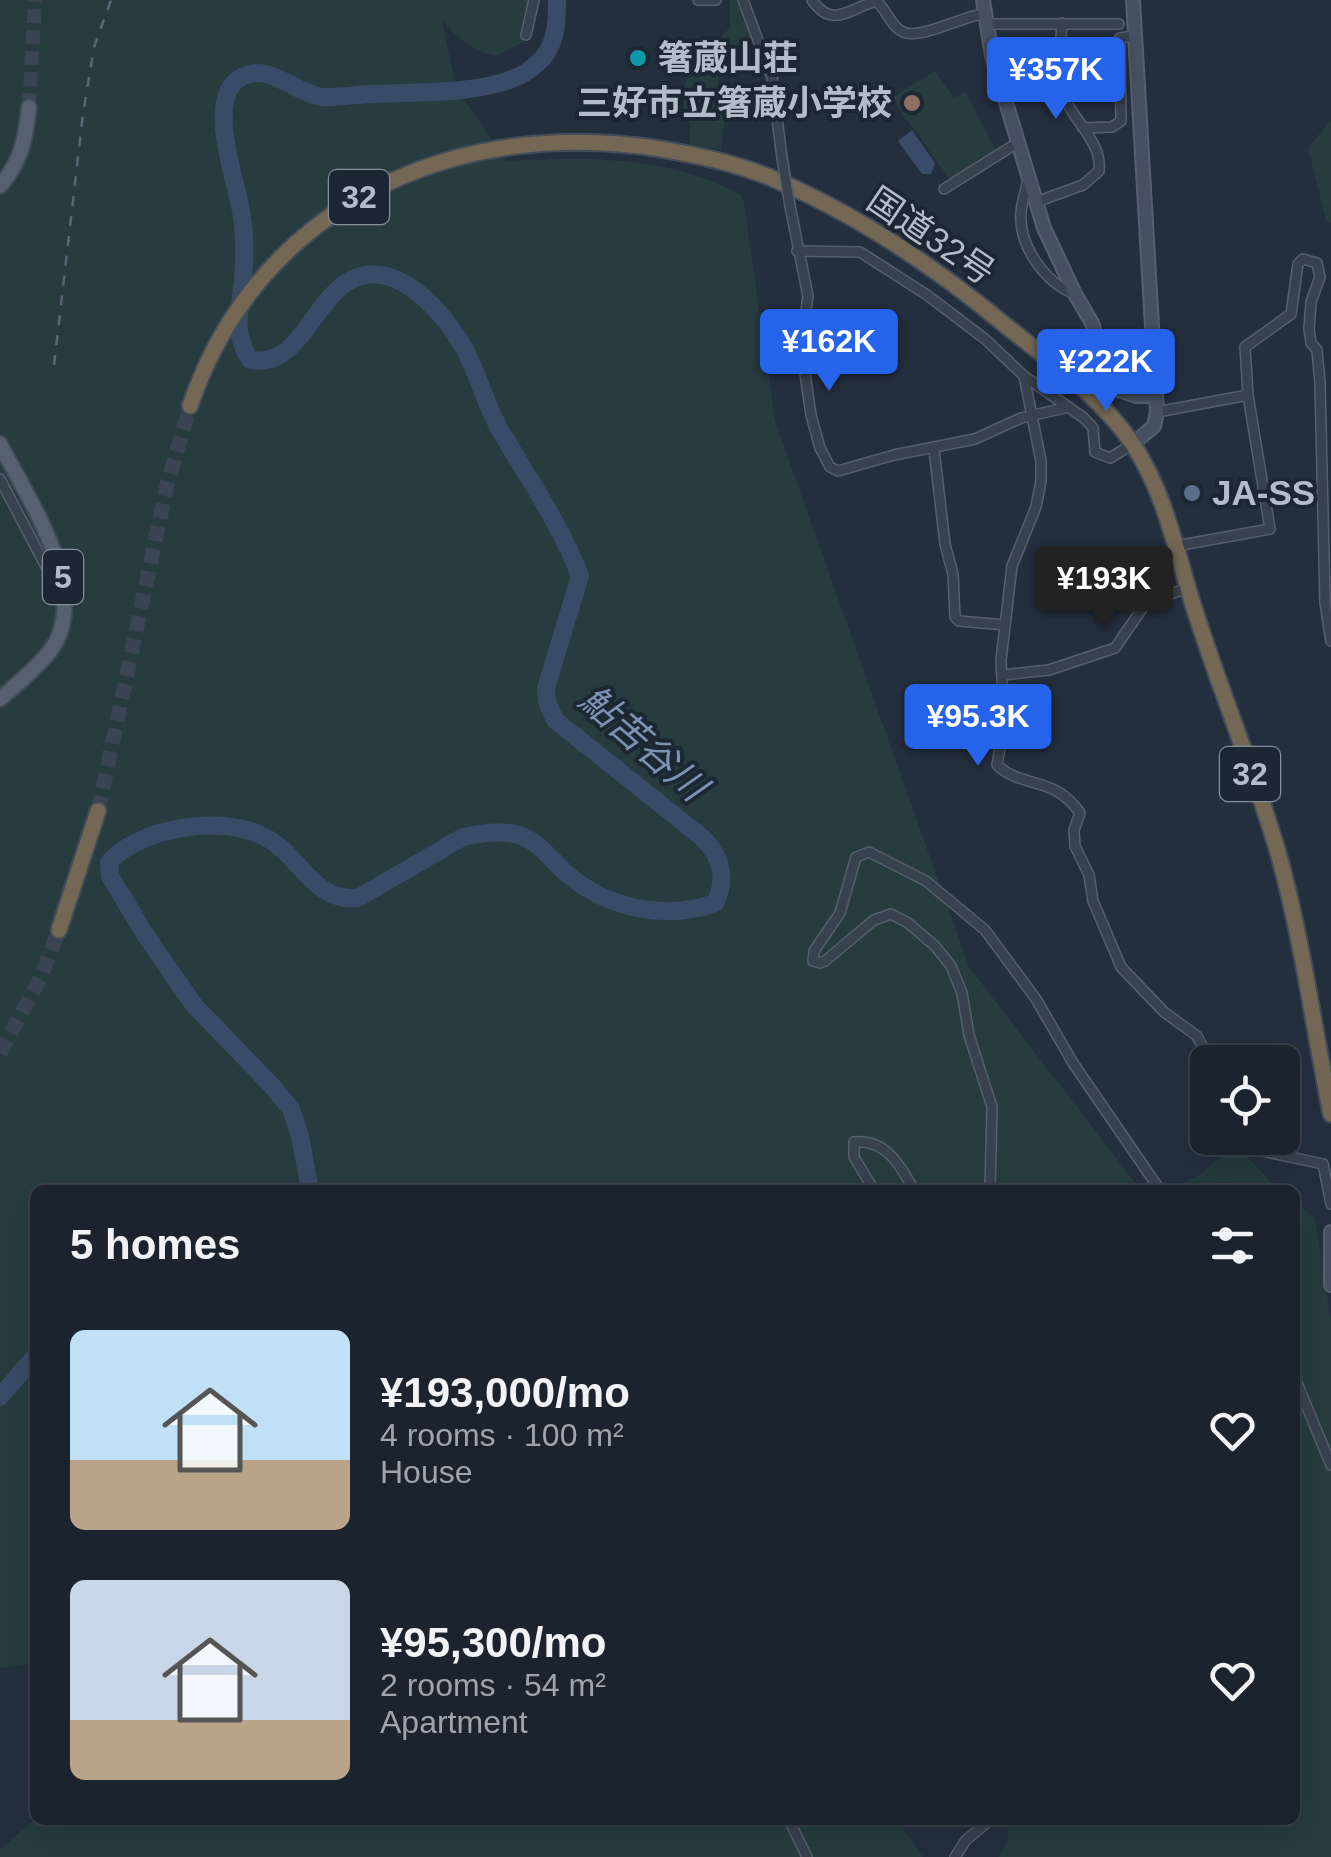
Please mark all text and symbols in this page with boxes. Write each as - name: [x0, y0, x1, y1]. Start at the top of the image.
- pin: ¥357K: [986, 37, 1126, 122]
- place label: 箸蔵山荘: [658, 38, 798, 77]
- marker: 箸蔵山荘: [627, 47, 649, 69]
- text: ¥357K: [1009, 51, 1103, 87]
- place label: 三好市立箸蔵小学校: [577, 83, 892, 122]
- marker: 三好市立箸蔵小学校: [901, 92, 923, 114]
- road number: 32: [329, 170, 389, 224]
- street label: 国道32号: [861, 179, 1002, 292]
- pin: ¥162K: [759, 309, 899, 394]
- text: ¥162K: [782, 323, 876, 359]
- pin: ¥222K: [1036, 329, 1176, 414]
- text: ¥222K: [1059, 343, 1153, 379]
- place label: JA-SS: [1212, 473, 1315, 512]
- marker: JA-SS: [1181, 482, 1203, 504]
- pin: ¥193K: [1034, 546, 1174, 631]
- road number: 5: [43, 550, 83, 604]
- text: ¥193K: [1057, 560, 1151, 596]
- water label: 鮎苦谷川: [572, 677, 717, 811]
- pin: ¥95.3K: [897, 684, 1059, 769]
- text: ¥95.3K: [926, 698, 1030, 734]
- road number: 32: [1220, 747, 1280, 801]
- map controls: [1190, 1045, 1300, 1155]
- button: locate: [1190, 1045, 1300, 1155]
- icon: filters: [1205, 1218, 1260, 1273]
- text: 5 homes: [70, 1221, 240, 1268]
- text: ¥193,000/mo: [380, 1369, 630, 1416]
- icon: home: [150, 1370, 270, 1490]
- icon: heart: [1205, 1403, 1260, 1458]
- text: 4 rooms · 100 m²: [380, 1417, 624, 1453]
- text: House: [380, 1454, 473, 1490]
- text: ¥95,300/mo: [380, 1619, 607, 1666]
- icon: home: [150, 1620, 270, 1740]
- icon: heart: [1205, 1653, 1260, 1708]
- text: 2 rooms · 54 m²: [380, 1667, 606, 1703]
- text: Apartment: [380, 1704, 528, 1740]

